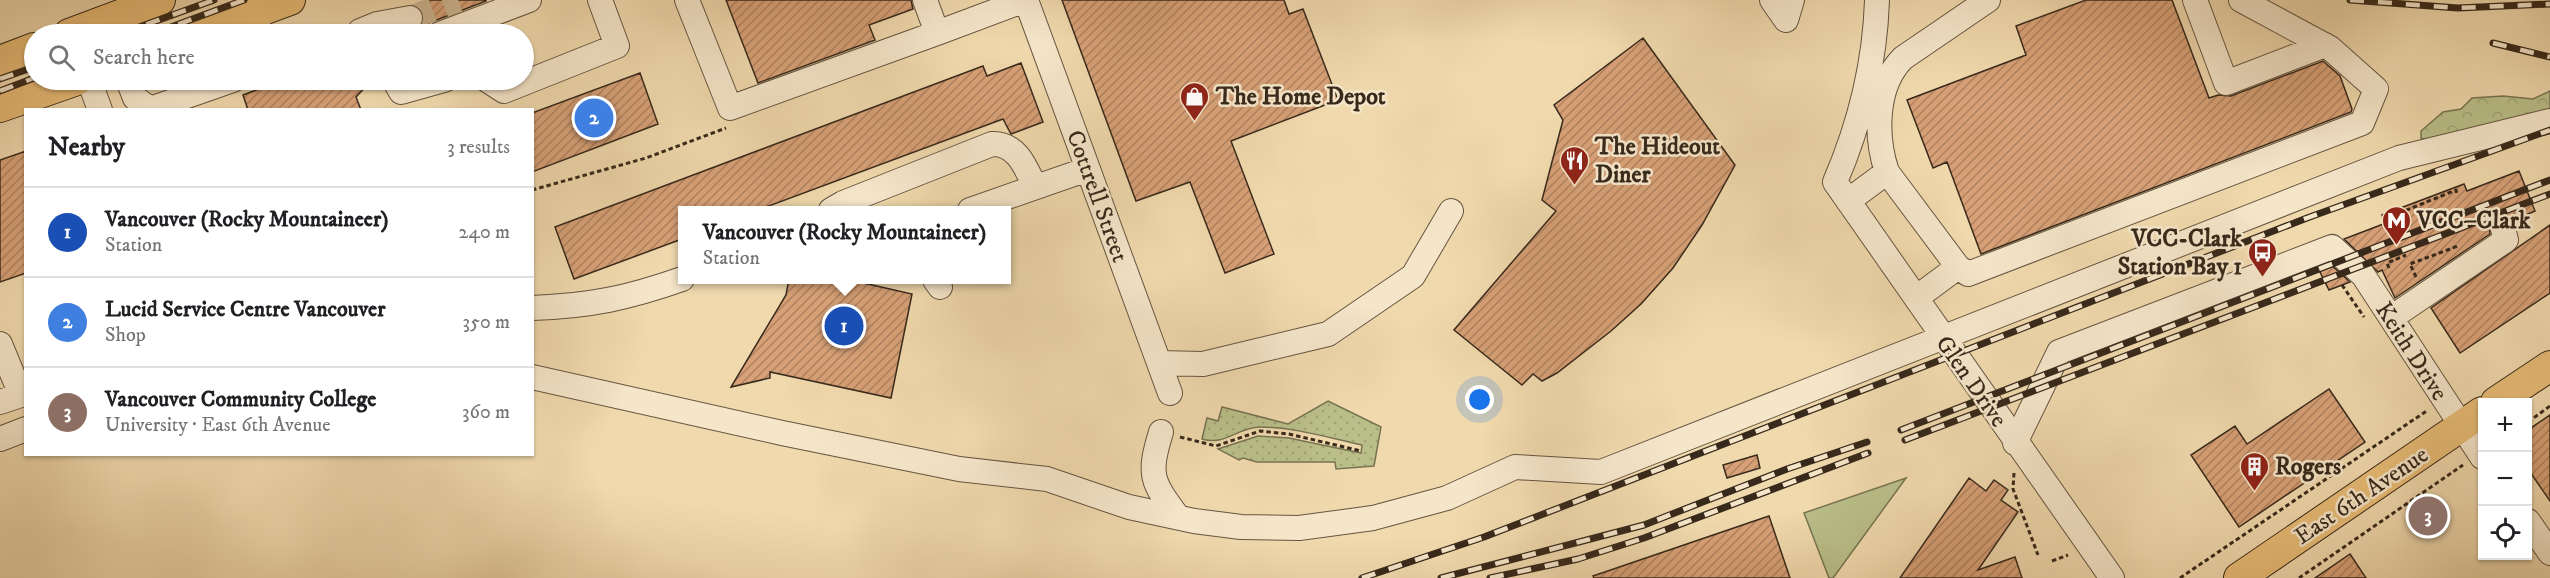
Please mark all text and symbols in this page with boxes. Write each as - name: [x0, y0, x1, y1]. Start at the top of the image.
- search box: [24, 24, 534, 90]
- icon: search: [45, 41, 78, 74]
- text: Search here: [93, 44, 195, 71]
- shop icon: The Home Depot: [1179, 80, 1211, 122]
- place label: The Home Depot: [1215, 82, 1386, 112]
- pin: 2: [574, 96, 614, 140]
- street label: Cottrell Street: [1059, 126, 1135, 267]
- text: Nearby: [48, 131, 125, 164]
- place label: The Hideout Diner: [1594, 132, 1720, 190]
- text: 3 results: [447, 135, 510, 160]
- restaurant icon: The Hideout Diner: [1558, 144, 1590, 186]
- metro station icon: VCC–Clark: [2380, 204, 2412, 246]
- text: Vancouver (Rocky Mountaineer): [105, 206, 389, 233]
- popup: [678, 206, 1011, 284]
- place label: VCC–Clark: [2416, 206, 2532, 236]
- text: Vancouver (Rocky Mountaineer): [703, 219, 986, 246]
- text: 1: [64, 220, 71, 245]
- text: 240 m: [459, 220, 510, 245]
- place label: VCC-Clark Station Bay 1: [2118, 224, 2243, 282]
- text: Station: [105, 233, 162, 258]
- bus stop icon: VCC-Clark Station Bay 1: [2247, 236, 2279, 278]
- text: Station: [703, 246, 760, 271]
- text: Lucid Service Centre Vancouver: [105, 296, 385, 323]
- street label: Keith Drive: [2368, 297, 2454, 407]
- pin: 1: [824, 304, 864, 348]
- text: 2: [63, 310, 72, 335]
- text: 350 m: [463, 310, 510, 335]
- text: Shop: [105, 323, 146, 348]
- street label: Glen Drive: [1929, 330, 2014, 433]
- your location: [1465, 385, 1494, 414]
- text: Vancouver Community College: [105, 386, 376, 413]
- map controls: [2478, 398, 2532, 560]
- button: +: [2478, 398, 2532, 452]
- text: 3: [64, 400, 71, 425]
- text: 360 m: [462, 400, 510, 425]
- text: University · East 6th Avenue: [105, 413, 330, 438]
- street label: East 6th Avenue: [2289, 440, 2434, 552]
- building icon: Rogers: [2238, 450, 2270, 492]
- place label: Rogers: [2275, 452, 2341, 482]
- button: −: [2478, 452, 2532, 506]
- pin: 3: [2408, 494, 2448, 538]
- button: locate: [2478, 506, 2532, 560]

